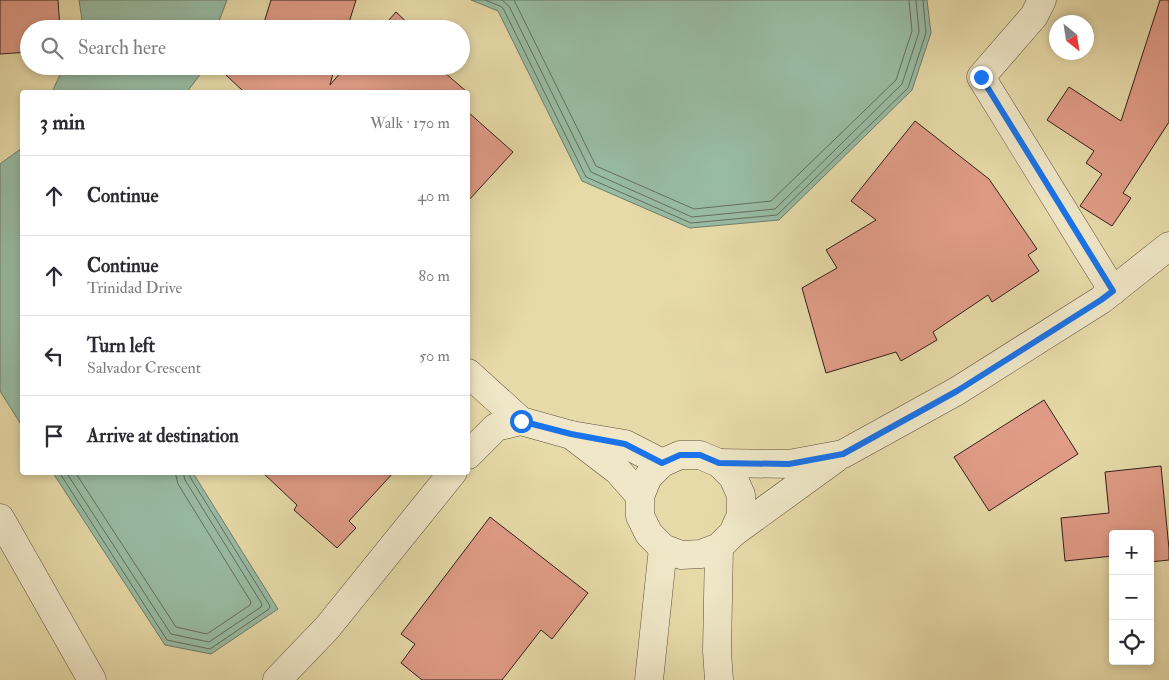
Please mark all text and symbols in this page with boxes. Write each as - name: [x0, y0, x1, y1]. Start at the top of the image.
- north arrow: [1049, 15, 1094, 60]
- search box: [20, 20, 470, 75]
- icon: search: [38, 34, 66, 62]
- text: Search here: [78, 36, 166, 60]
- route end: [970, 66, 993, 89]
- text: 3 min: [40, 109, 85, 136]
- text: Walk · 170 m: [370, 113, 450, 133]
- icon: ahead: [40, 182, 68, 210]
- text: Continue: [87, 184, 158, 208]
- text: 40 m: [417, 186, 450, 206]
- text: Continue: [87, 254, 158, 278]
- icon: ahead: [40, 262, 68, 290]
- text: 80 m: [419, 266, 450, 286]
- text: Trinidad Drive: [87, 278, 182, 298]
- text: Turn left: [87, 334, 155, 358]
- icon: left: [40, 342, 68, 370]
- text: 50 m: [419, 346, 450, 366]
- text: Salvador Crescent: [87, 358, 201, 378]
- route start: [510, 410, 533, 433]
- icon: arrive: [40, 422, 68, 450]
- text: Arrive at destination: [87, 424, 239, 448]
- map controls: [1109, 530, 1154, 665]
- button: +: [1109, 530, 1154, 575]
- button: −: [1109, 575, 1154, 620]
- button: locate: [1109, 620, 1154, 665]

